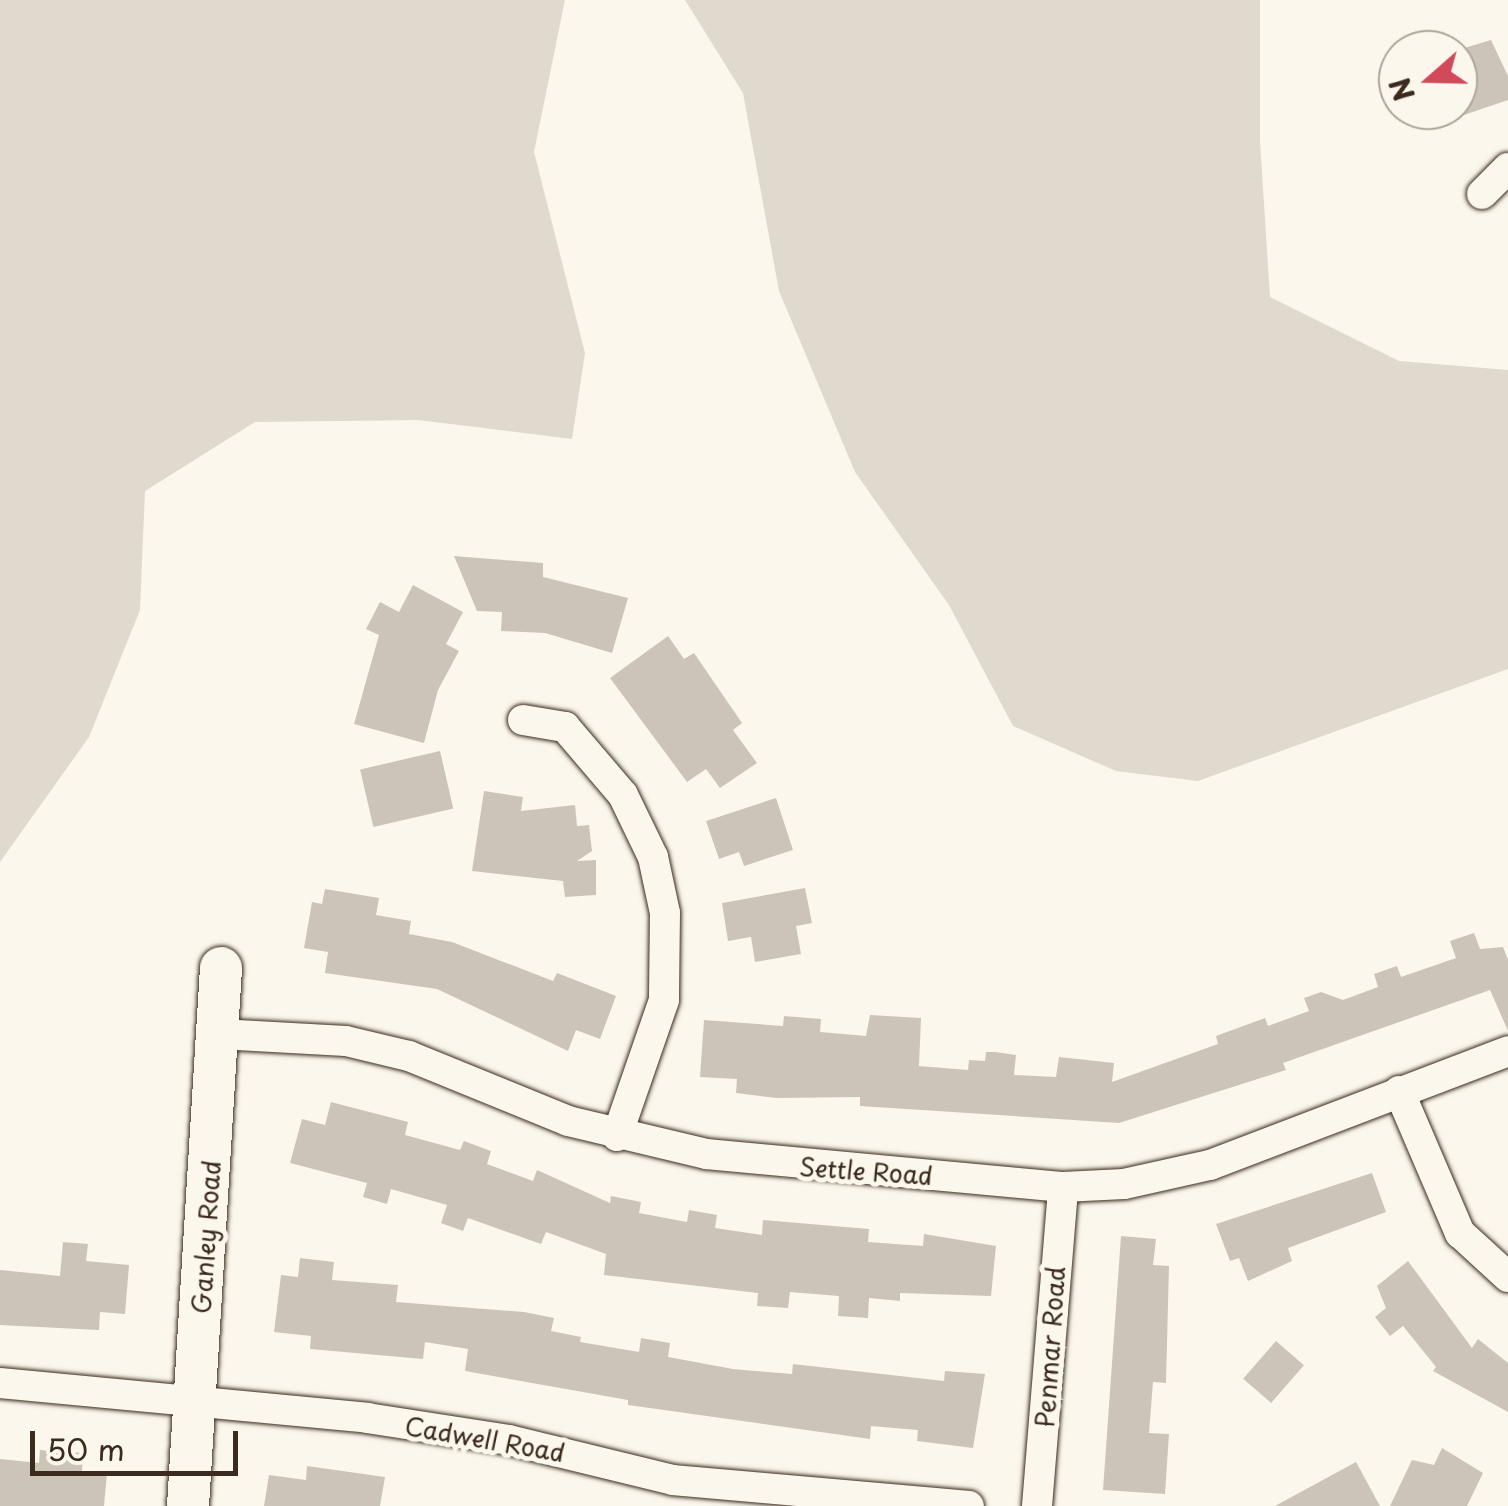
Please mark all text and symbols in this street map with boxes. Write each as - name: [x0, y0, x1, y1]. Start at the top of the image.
- north arrow: [1378, 30, 1478, 130]
- text: N: [1377, 72, 1425, 108]
- street label: Settle Road: [796, 1151, 936, 1191]
- street label: Ganley Road: [186, 1158, 226, 1316]
- street label: Penmar Road: [1029, 1265, 1071, 1429]
- street label: Cadwell Road: [402, 1410, 568, 1468]
- scale bar: [35, 1411, 242, 1473]
- text: 50 m: [47, 1426, 125, 1471]

